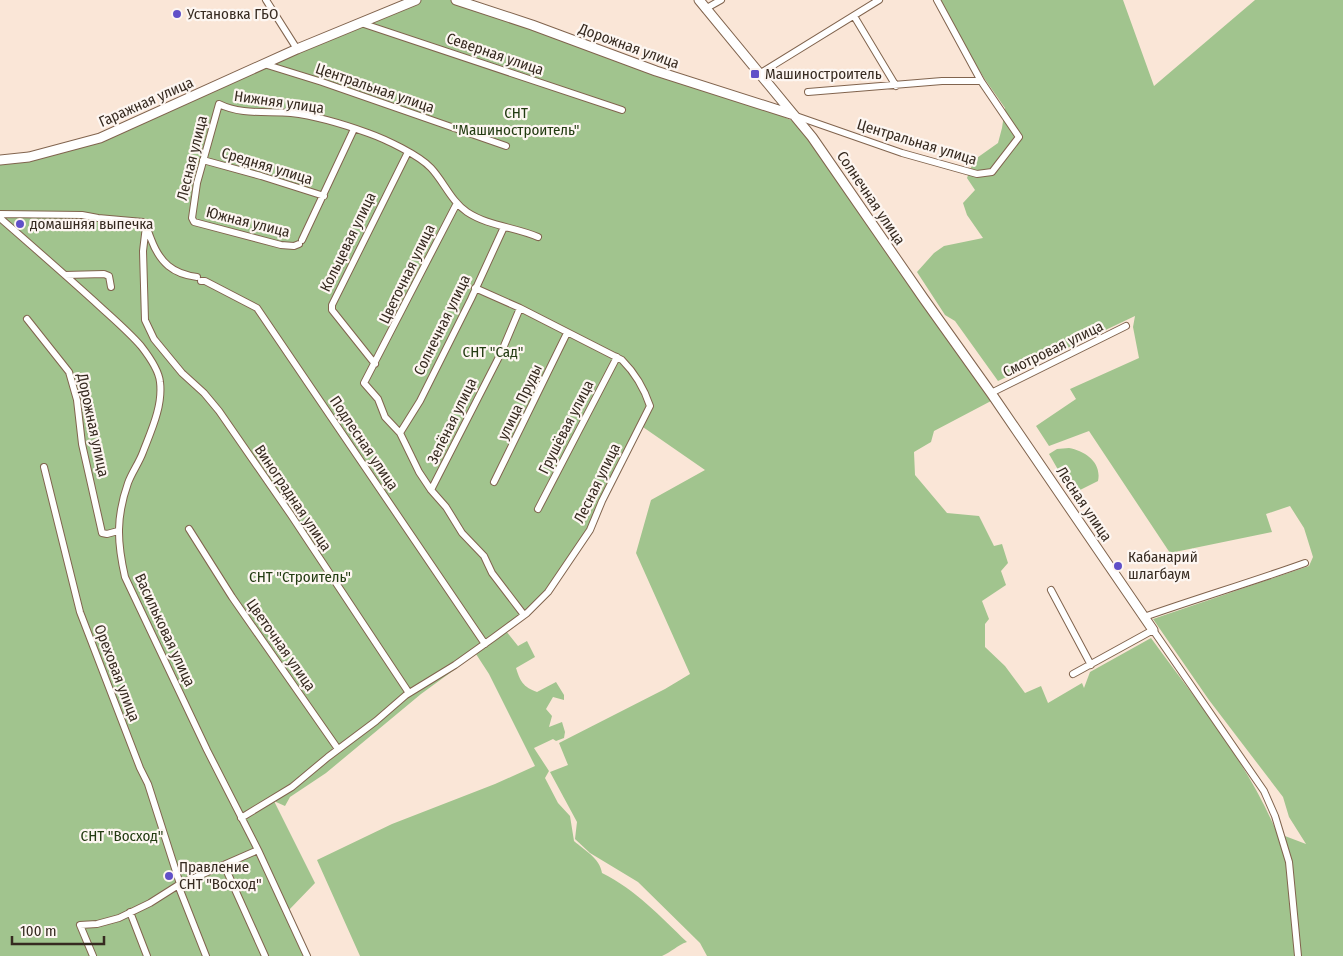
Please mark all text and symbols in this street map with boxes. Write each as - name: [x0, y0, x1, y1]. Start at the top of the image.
- place label: Установка ГБО: [186, 5, 278, 23]
- marker: Установка ГБО: [171, 8, 183, 20]
- street label: Дорожная улица: [575, 19, 682, 72]
- street label: Северная улица: [444, 29, 546, 79]
- street label: Центральная улица: [313, 59, 437, 117]
- place label: Машиностроитель: [765, 65, 882, 83]
- marker: Машиностроитель: [749, 68, 761, 80]
- street label: Гаражная улица: [96, 73, 196, 131]
- street label: Нижняя улица: [233, 87, 325, 117]
- park label: СНТ "Машиностроитель": [453, 104, 579, 139]
- street label: Лесная улица: [173, 114, 211, 202]
- street label: Центральная улица: [855, 115, 979, 169]
- street label: Средняя улица: [219, 144, 315, 188]
- street label: Солнечная улица: [833, 148, 909, 248]
- street label: Кольцевая улица: [316, 189, 380, 295]
- street label: Южная улица: [204, 203, 292, 241]
- place label: домашняя выпечка: [30, 215, 153, 233]
- marker: домашняя выпечка: [14, 218, 26, 230]
- street label: Цветочная улица: [375, 221, 439, 327]
- street label: Солнечная улица: [410, 272, 474, 378]
- street label: Смотровая улица: [1000, 317, 1106, 381]
- park label: СНТ "Сад": [463, 343, 523, 361]
- street label: улица Пруды: [494, 361, 546, 443]
- street label: Дорожная улица: [73, 371, 113, 478]
- street label: Зелёная улица: [423, 375, 481, 467]
- street label: Грушёвая улица: [535, 377, 597, 477]
- street label: Подлесная улица: [326, 392, 402, 494]
- street label: Лесная улица: [570, 440, 624, 526]
- street label: Виноградная улица: [251, 441, 335, 555]
- street label: Лесная улица: [1052, 463, 1116, 545]
- place label: Кабанарий шлагбаум: [1128, 548, 1198, 583]
- marker: Кабанарий шлагбаум: [1112, 560, 1124, 572]
- park label: СНТ "Строитель": [249, 568, 351, 586]
- street label: Васильковая улица: [131, 571, 199, 689]
- street label: Цветочная улица: [243, 595, 319, 695]
- street label: Ореховая улица: [90, 622, 144, 724]
- park label: СНТ "Восход": [81, 827, 163, 845]
- place label: Правление СНТ "Восход": [179, 858, 262, 893]
- marker: Правление СНТ "Восход": [163, 870, 175, 882]
- scale bar: [12, 914, 105, 946]
- text: 100 m: [20, 922, 57, 940]

